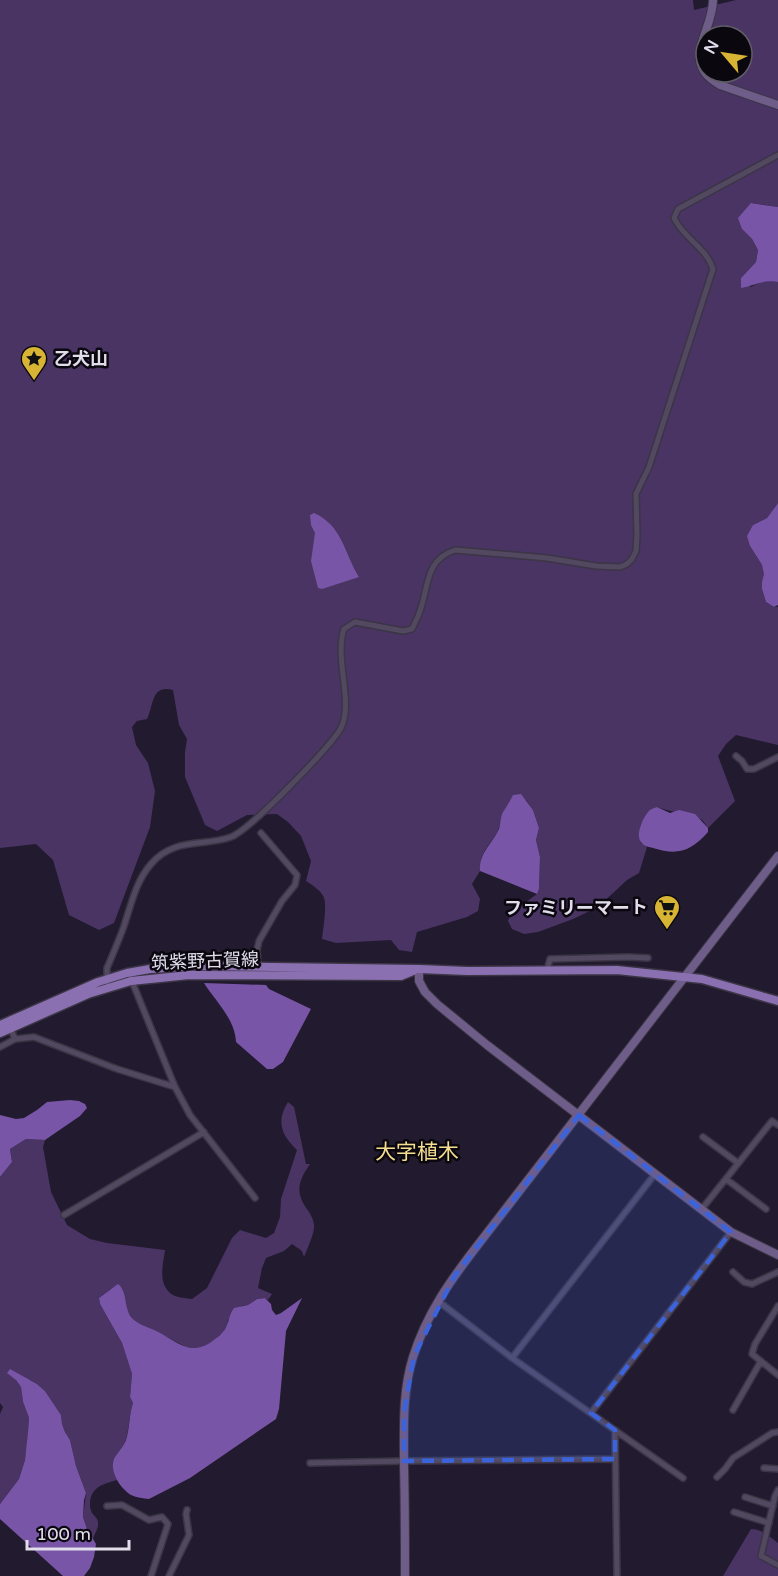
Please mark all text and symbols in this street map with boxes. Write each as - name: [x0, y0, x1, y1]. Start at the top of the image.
- north arrow: [694, 24, 754, 84]
- text: N: [700, 37, 724, 58]
- place icon: 乙犬山: [19, 344, 49, 382]
- place label: 乙犬山: [54, 348, 108, 370]
- supermarket icon: ファミリーマート: [652, 893, 682, 931]
- place label: ファミリーマート: [504, 897, 648, 919]
- street label: 筑紫野古賀線: [151, 948, 259, 974]
- district label: 大字植木: [375, 1140, 459, 1165]
- scale bar: [27, 1513, 129, 1551]
- text: 100 m: [36, 1523, 91, 1545]

